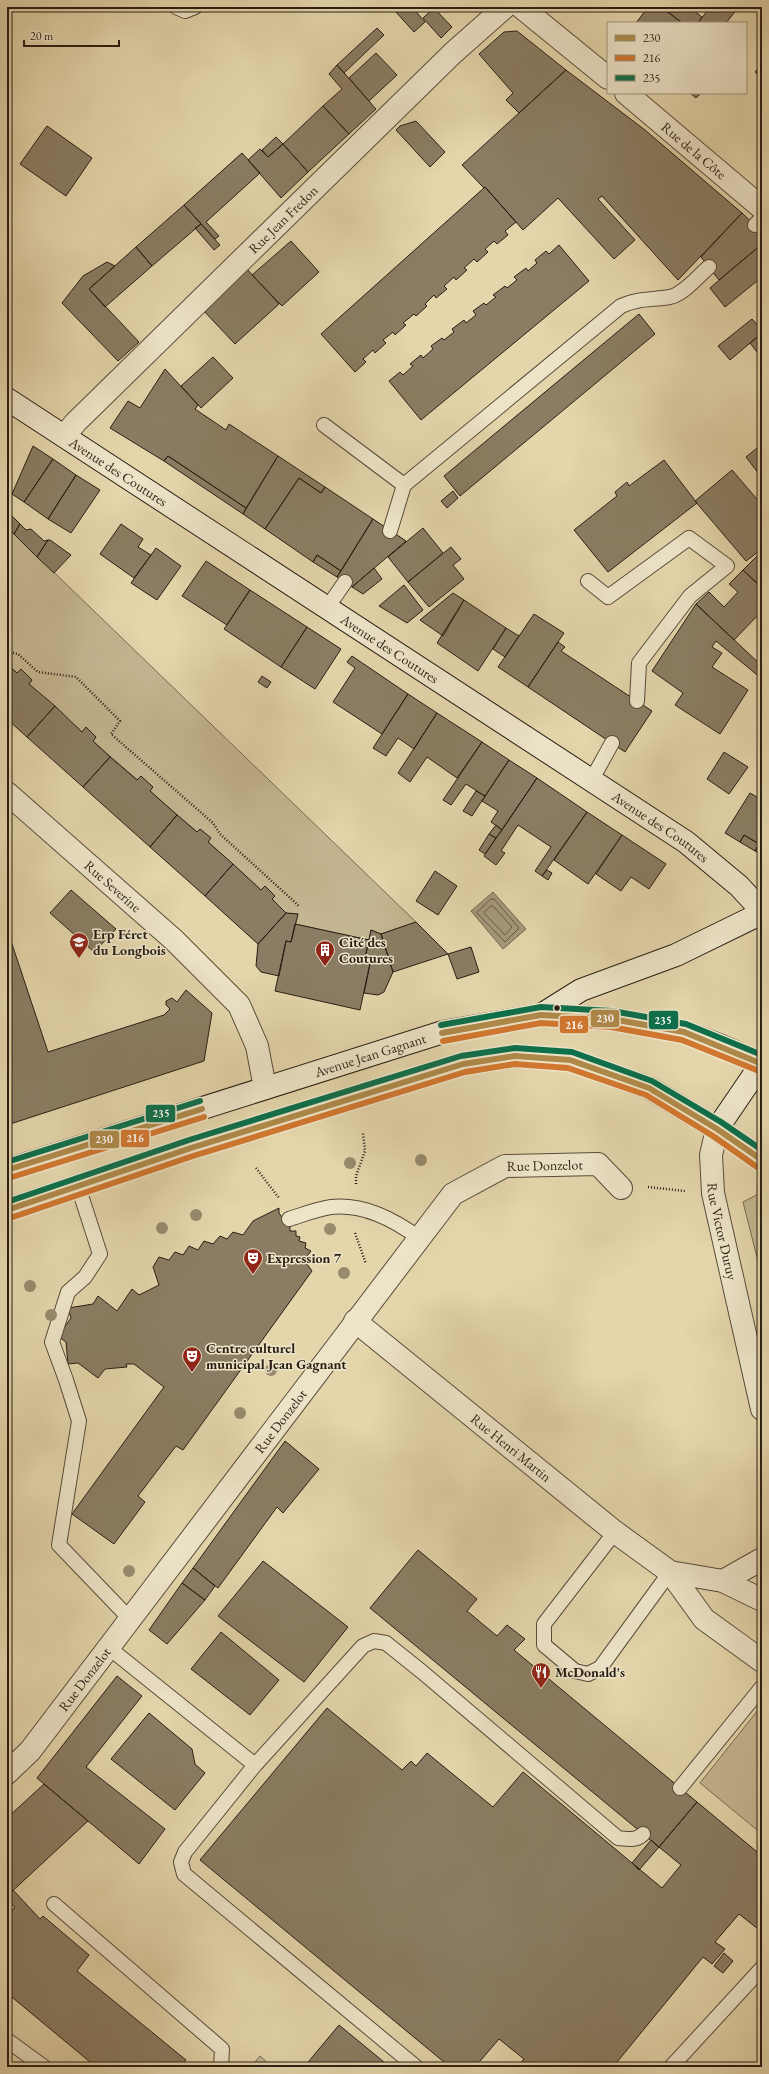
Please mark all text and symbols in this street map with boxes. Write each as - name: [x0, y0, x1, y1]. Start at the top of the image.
- scale bar: [24, 22, 119, 48]
- legend: [607, 22, 747, 94]
- text: 20 m: [30, 28, 54, 44]
- text: 230: [643, 30, 661, 46]
- text: 216: [643, 50, 661, 66]
- text: 235: [643, 70, 661, 86]
- street label: Rue de la Côte: [658, 118, 731, 183]
- street label: Rue Jean Fredon: [244, 181, 322, 257]
- street label: Avenue des Coutures: [65, 433, 171, 511]
- street label: Avenue des Coutures: [336, 610, 443, 688]
- street label: Avenue des Coutures: [608, 787, 713, 867]
- street label: Rue Severine: [81, 856, 145, 916]
- place label: Erp Féret du Longbois: [93, 925, 166, 959]
- school or university icon: Erp Féret du Longbois: [68, 931, 90, 959]
- place label: Cité des Coutures: [339, 933, 393, 967]
- building icon: Cité des Coutures: [314, 939, 336, 967]
- unlabelled marker: [552, 1003, 562, 1013]
- line badge: 230: [590, 1009, 620, 1028]
- line badge: 235: [648, 1010, 679, 1030]
- text: 230: [596, 1011, 614, 1025]
- text: 235: [654, 1013, 672, 1027]
- line badge: 216: [559, 1015, 589, 1034]
- text: 216: [565, 1018, 583, 1032]
- street label: Avenue Jean Gagnant: [311, 1029, 429, 1081]
- line badge: 235: [145, 1104, 176, 1123]
- text: 235: [152, 1106, 170, 1120]
- line badge: 216: [120, 1129, 150, 1148]
- line badge: 230: [89, 1130, 120, 1149]
- text: 216: [126, 1131, 144, 1145]
- text: 230: [95, 1132, 113, 1146]
- street label: Rue Donzelot: [506, 1155, 583, 1175]
- street label: Rue Victor Duruy: [703, 1182, 742, 1282]
- theatre icon: Expression 7: [242, 1247, 264, 1275]
- place label: Expression 7: [267, 1249, 342, 1267]
- place label: Centre culturel municipal Jean Gagnant: [206, 1339, 347, 1373]
- theatre icon: Centre culturel municipal Jean Gagnant: [181, 1345, 203, 1373]
- street label: Rue Donzelot: [250, 1385, 311, 1457]
- street label: Rue Henri Martin: [467, 1410, 556, 1486]
- street label: Rue Donzelot: [54, 1643, 115, 1715]
- restaurant icon: McDonald's: [530, 1661, 552, 1689]
- place label: McDonald's: [555, 1663, 625, 1681]

